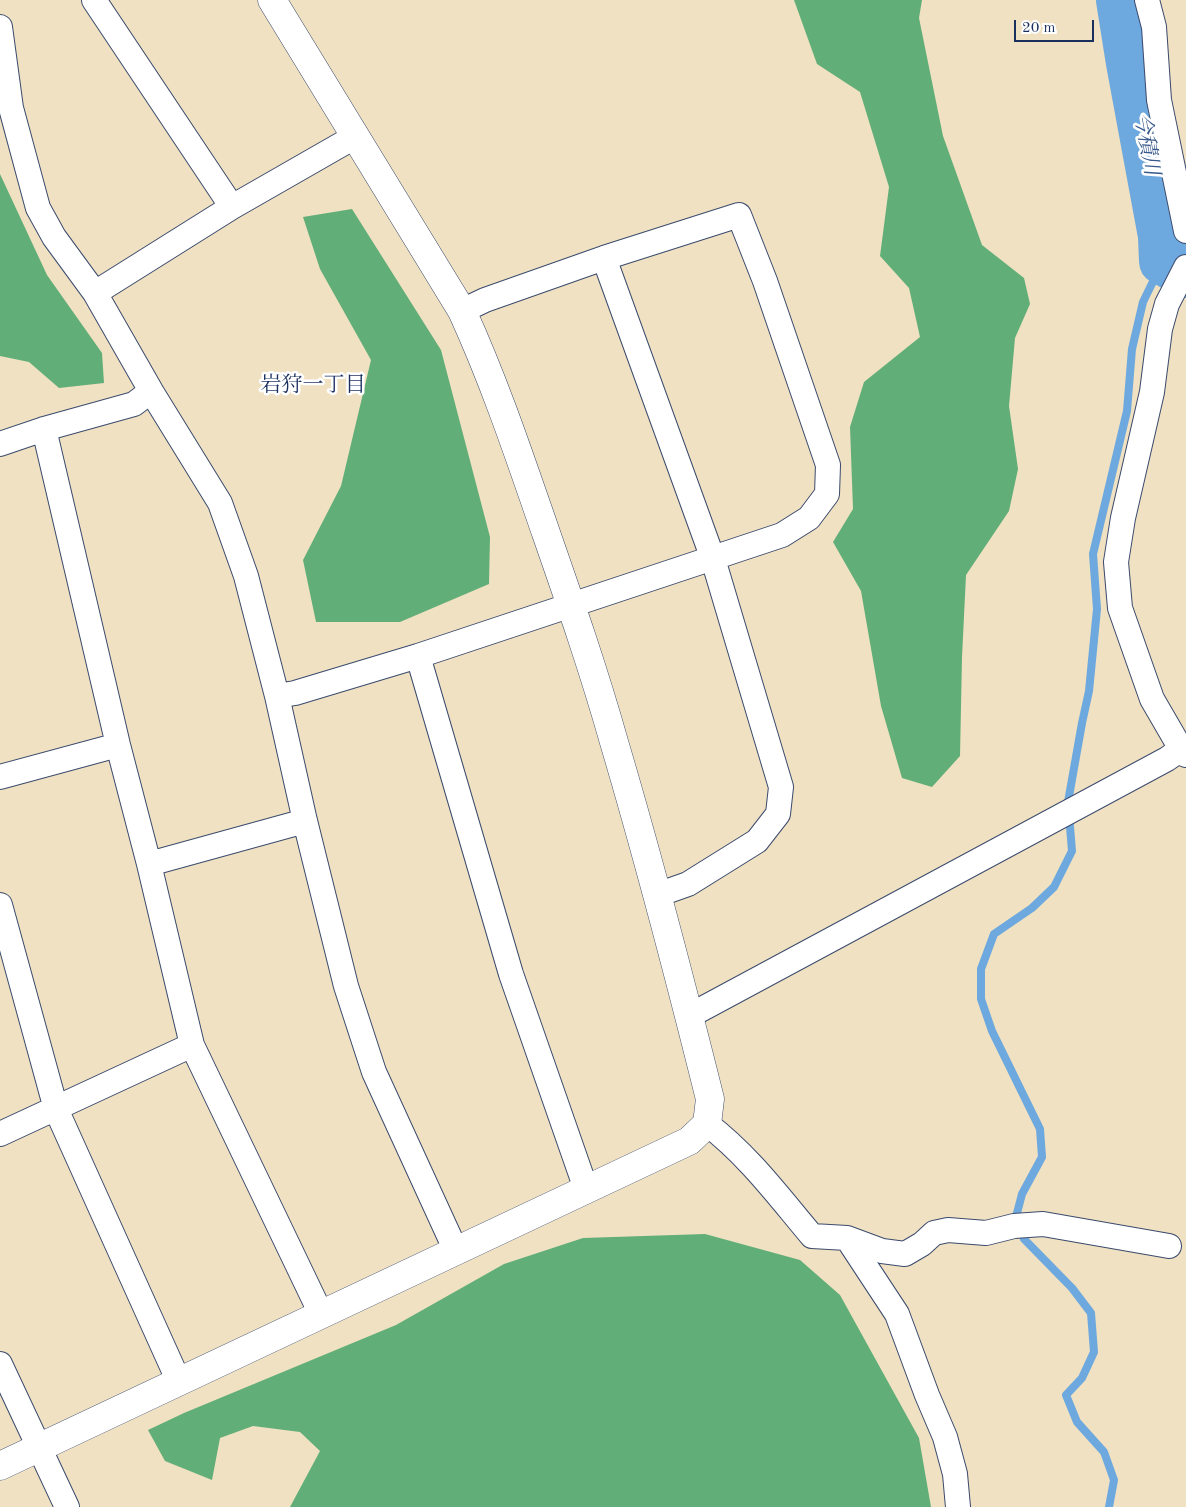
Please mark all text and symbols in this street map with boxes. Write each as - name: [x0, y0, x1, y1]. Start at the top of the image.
- scale bar: [1016, 10, 1096, 42]
- text: 20 m: [1022, 21, 1056, 36]
- water label: 今積川: [1128, 111, 1164, 177]
- district label: 岩狩一丁目: [261, 372, 365, 398]

